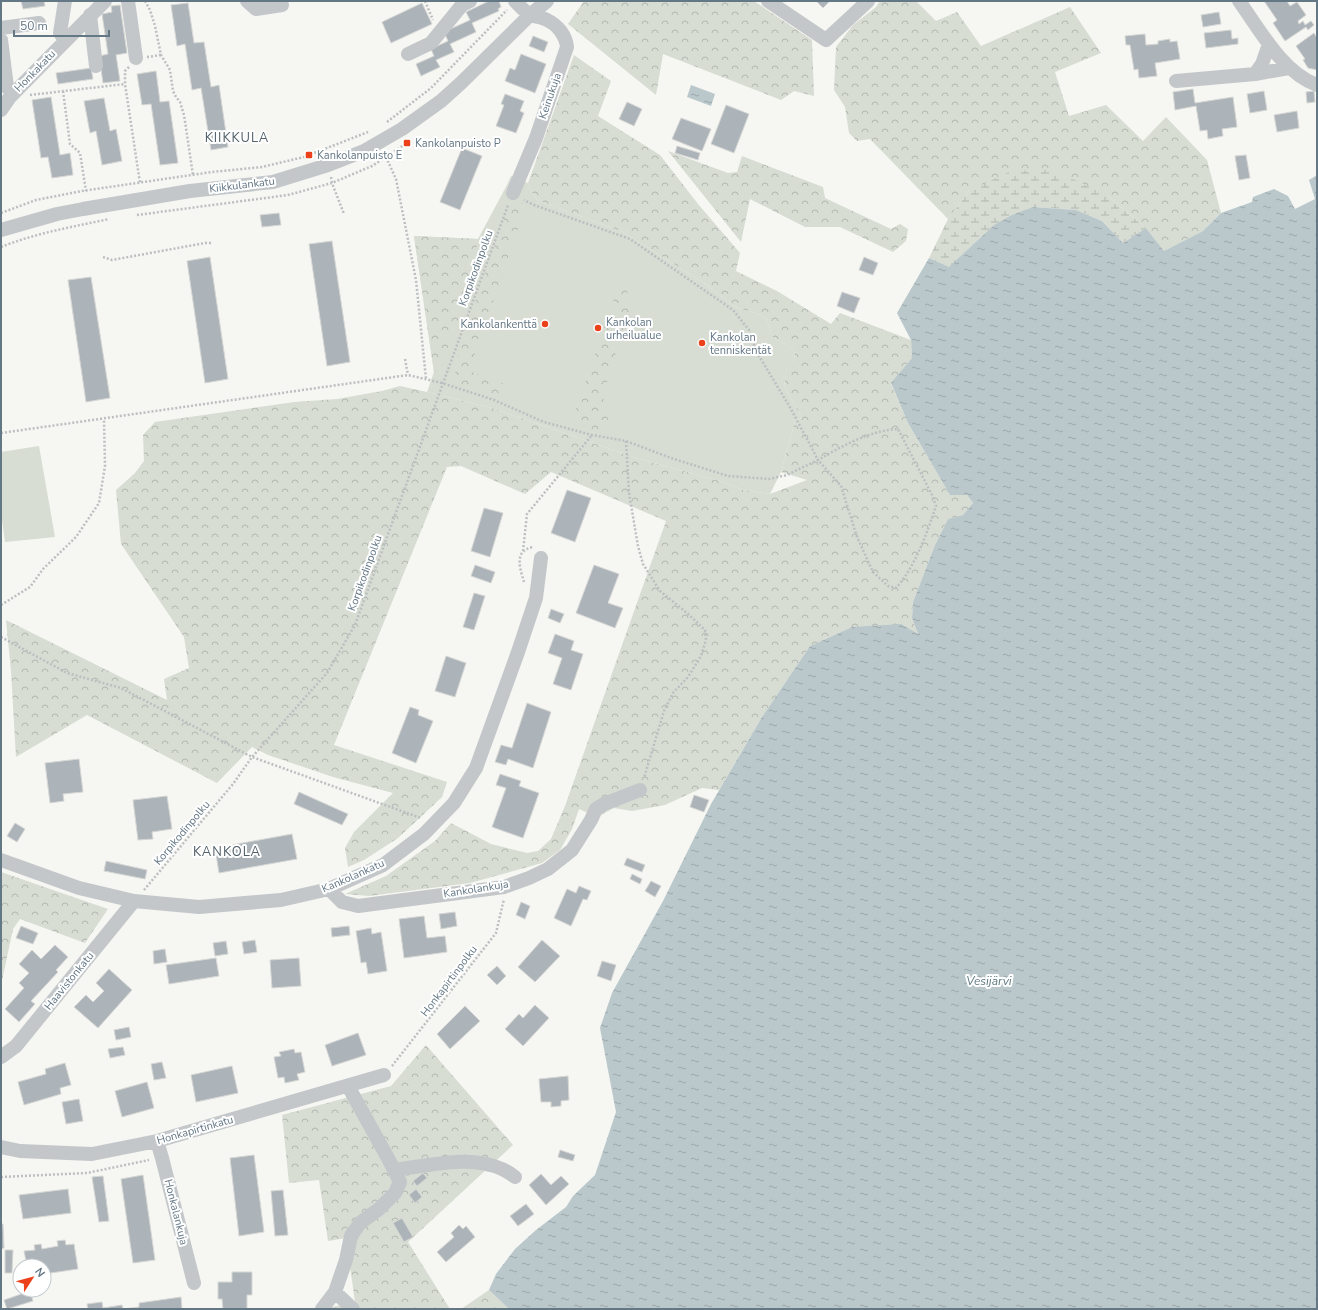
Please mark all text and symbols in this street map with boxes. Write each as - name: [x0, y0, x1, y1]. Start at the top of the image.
- scale bar: [14, 12, 109, 38]
- text: 50 m: [20, 18, 48, 34]
- street label: Honkakatu: [11, 47, 59, 95]
- street label: Keinukuja: [535, 71, 565, 121]
- district label: KIIKKULA: [205, 129, 269, 147]
- place label: Kankolanpuisto P: [415, 136, 501, 151]
- marker: Kankolanpuisto P: [402, 138, 412, 148]
- place label: Kankolanpuisto E: [317, 148, 402, 163]
- marker: Kankolanpuisto E: [304, 150, 314, 160]
- street label: Kiikkulankatu: [208, 174, 276, 196]
- street label: Korpikodinpolku: [455, 228, 497, 308]
- place label: Kankolan urheilualue: [606, 315, 661, 343]
- place label: Kankolankenttä: [460, 317, 537, 332]
- marker: Kankolankenttä: [540, 319, 550, 329]
- marker: Kankolan urheilualue: [593, 323, 603, 333]
- place label: Kankolan tenniskentät: [710, 330, 771, 358]
- marker: Kankolan tenniskentät: [697, 338, 707, 348]
- street label: Korpikodinpolku: [344, 533, 386, 613]
- street label: Korpikodinpolku: [151, 798, 213, 868]
- district label: KANKOLA: [193, 843, 261, 861]
- street label: Kankolankatu: [319, 856, 387, 896]
- street label: Kankolankuja: [442, 876, 510, 902]
- street label: Honkapirtinpolku: [417, 942, 481, 1020]
- street label: Haavistonkatu: [41, 949, 97, 1013]
- water label: Vesijärvi: [966, 973, 1012, 989]
- street label: Honkapirtinkatu: [155, 1112, 235, 1148]
- street label: Honkalankuja: [161, 1177, 191, 1247]
- north arrow: [12, 1258, 52, 1298]
- text: N: [31, 1265, 48, 1280]

